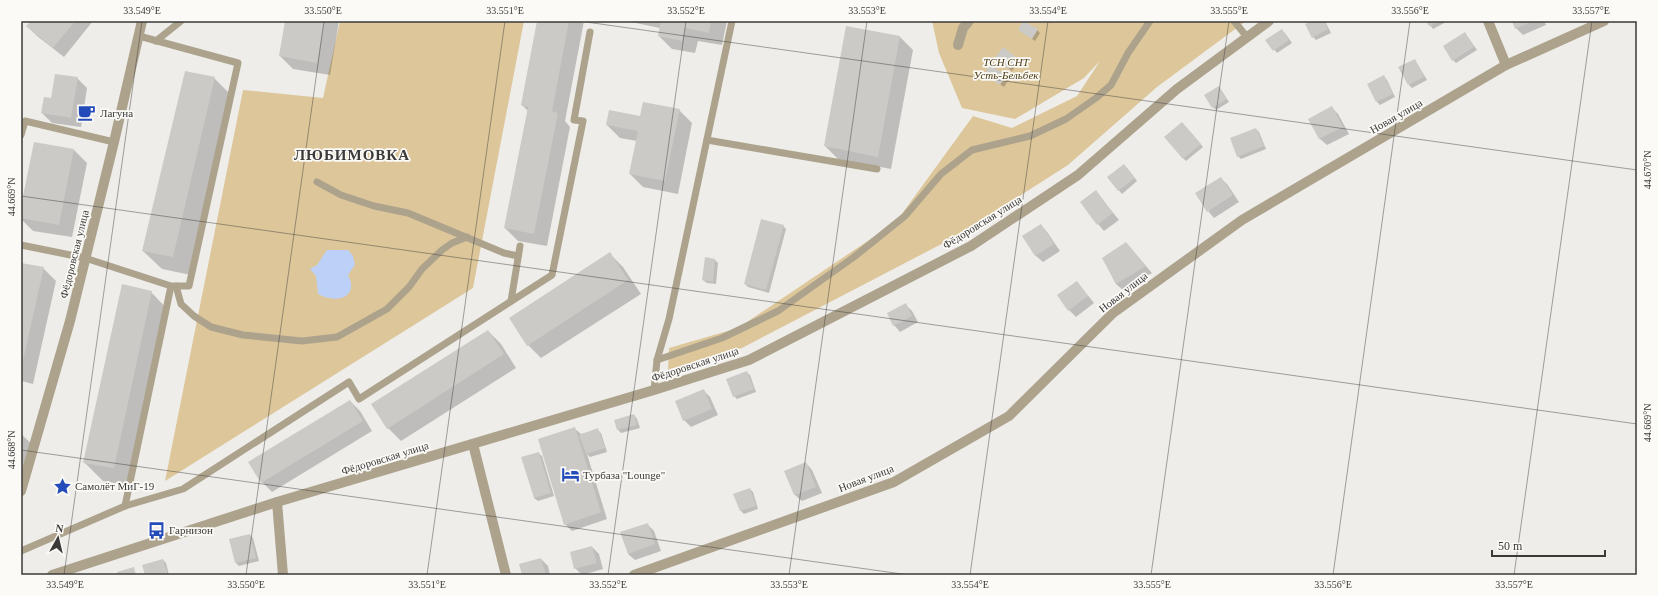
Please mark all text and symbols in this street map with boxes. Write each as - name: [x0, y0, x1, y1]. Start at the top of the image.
- text: 33.549°E: [123, 5, 161, 16]
- text: 33.550°E: [304, 5, 342, 16]
- text: 33.551°E: [486, 5, 524, 16]
- text: 33.552°E: [667, 5, 705, 16]
- text: 33.553°E: [848, 5, 886, 16]
- text: 33.554°E: [1029, 5, 1067, 16]
- text: 33.555°E: [1210, 5, 1248, 16]
- text: 33.556°E: [1391, 5, 1429, 16]
- text: 33.557°E: [1572, 5, 1610, 16]
- park label: ТСН СНТ Усть-Бельбек: [974, 56, 1039, 81]
- street label: Новая улица: [1368, 96, 1424, 136]
- cafe icon: Лагуна: [77, 103, 97, 123]
- place label: Лагуна: [100, 107, 133, 119]
- district label: ЛЮБИМОВКА: [294, 147, 410, 163]
- text: 44.670°N: [1642, 151, 1653, 189]
- text: 44.669°N: [6, 178, 17, 216]
- street label: Фёдоровская улица: [940, 193, 1024, 251]
- street label: Фёдоровская улица: [57, 208, 91, 299]
- street label: Новая улица: [1096, 269, 1150, 315]
- street label: Фёдоровская улица: [650, 344, 740, 384]
- text: 44.669°N: [1642, 404, 1653, 442]
- text: 44.668°N: [6, 431, 17, 469]
- street label: Фёдоровская улица: [340, 439, 430, 477]
- street label: Новая улица: [837, 462, 895, 494]
- hotel icon: Турбаза "Lounge": [560, 465, 580, 485]
- place label: Турбаза "Lounge": [583, 469, 665, 481]
- place icon: Самолёт МиГ-19: [52, 476, 72, 496]
- place label: Самолёт МиГ-19: [75, 480, 155, 492]
- north arrow: [38, 518, 78, 558]
- bus stop icon: Гарнизон: [146, 520, 166, 540]
- text: N: [55, 522, 64, 535]
- place label: Гарнизон: [169, 524, 213, 536]
- scale bar: [1492, 532, 1605, 558]
- text: 50 m: [1498, 539, 1523, 553]
- text: 33.549°E: [46, 579, 84, 590]
- text: 33.550°E: [227, 579, 265, 590]
- text: 33.551°E: [408, 579, 446, 590]
- text: 33.552°E: [589, 579, 627, 590]
- text: 33.553°E: [770, 579, 808, 590]
- text: 33.554°E: [951, 579, 989, 590]
- text: 33.555°E: [1133, 579, 1171, 590]
- text: 33.556°E: [1314, 579, 1352, 590]
- text: 33.557°E: [1495, 579, 1533, 590]

